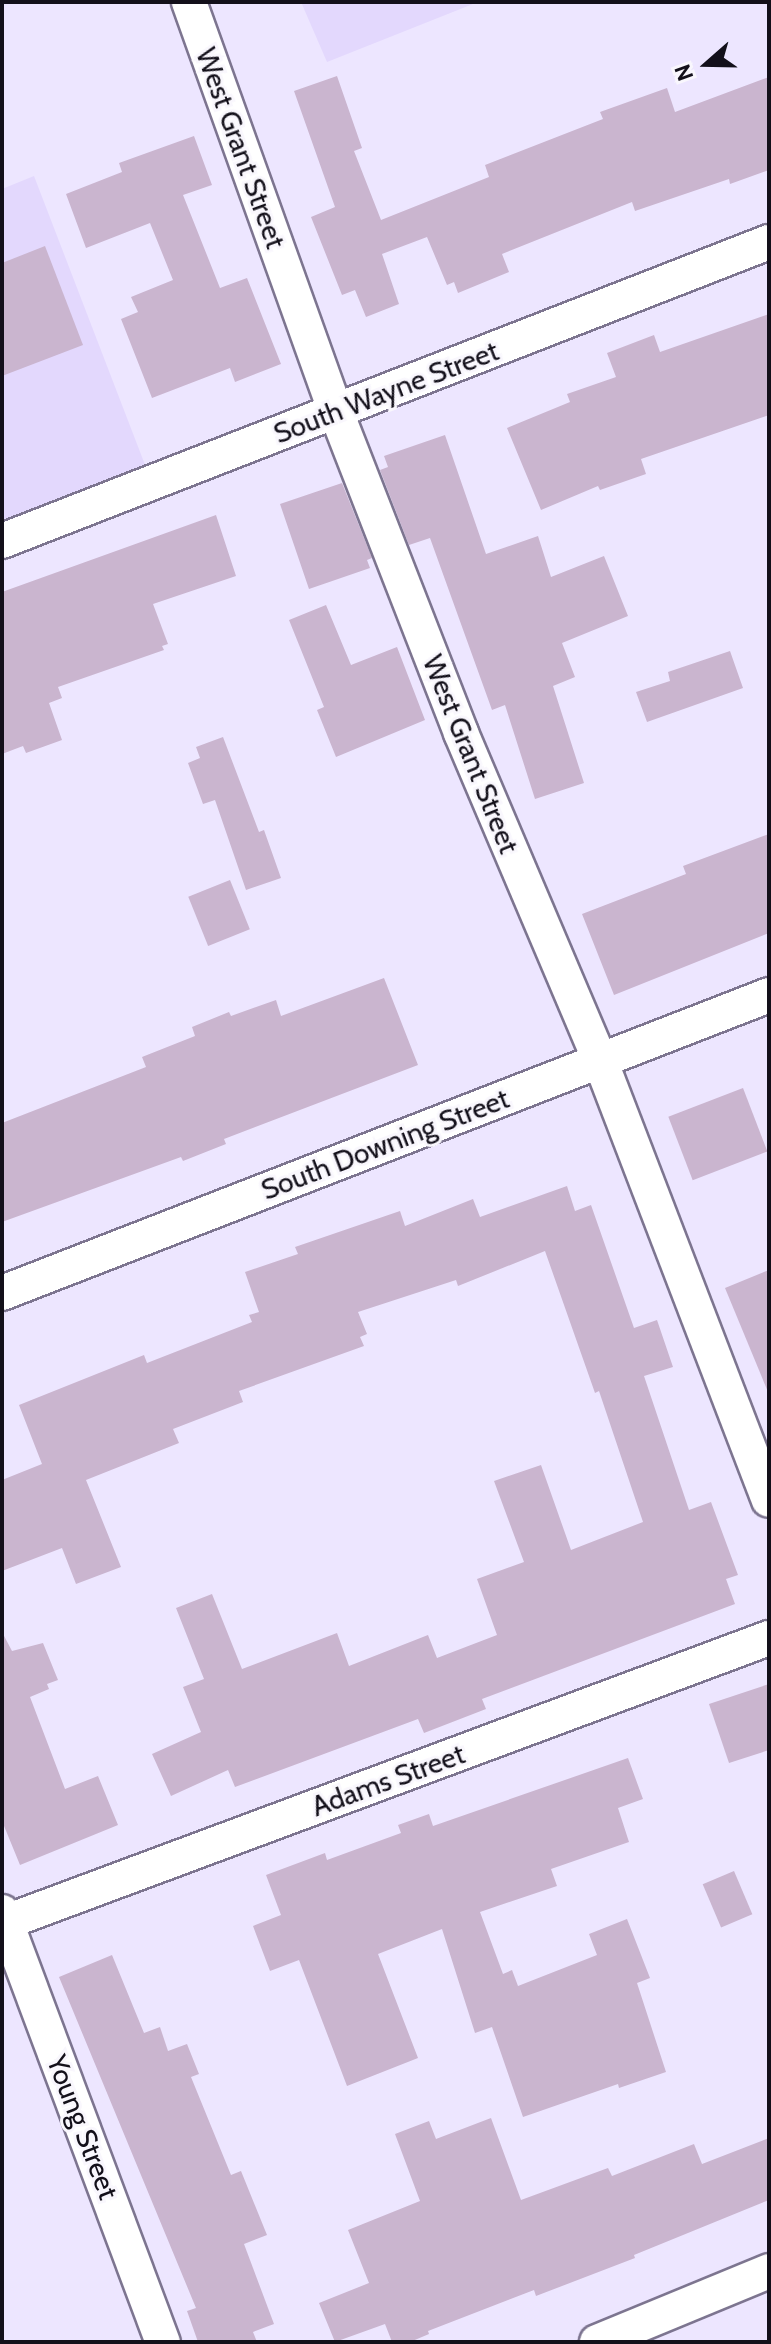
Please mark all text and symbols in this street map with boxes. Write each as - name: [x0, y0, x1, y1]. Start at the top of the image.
- north arrow: [667, 24, 747, 104]
- street label: West Grant Street: [189, 43, 293, 253]
- text: N: [669, 60, 699, 84]
- street label: South Wayne Street: [269, 334, 503, 450]
- street label: West Grant Street: [416, 650, 526, 858]
- street label: South Downing Street: [256, 1081, 514, 1207]
- street label: Adams Street: [307, 1737, 469, 1823]
- street label: Young Street: [40, 2050, 126, 2204]

